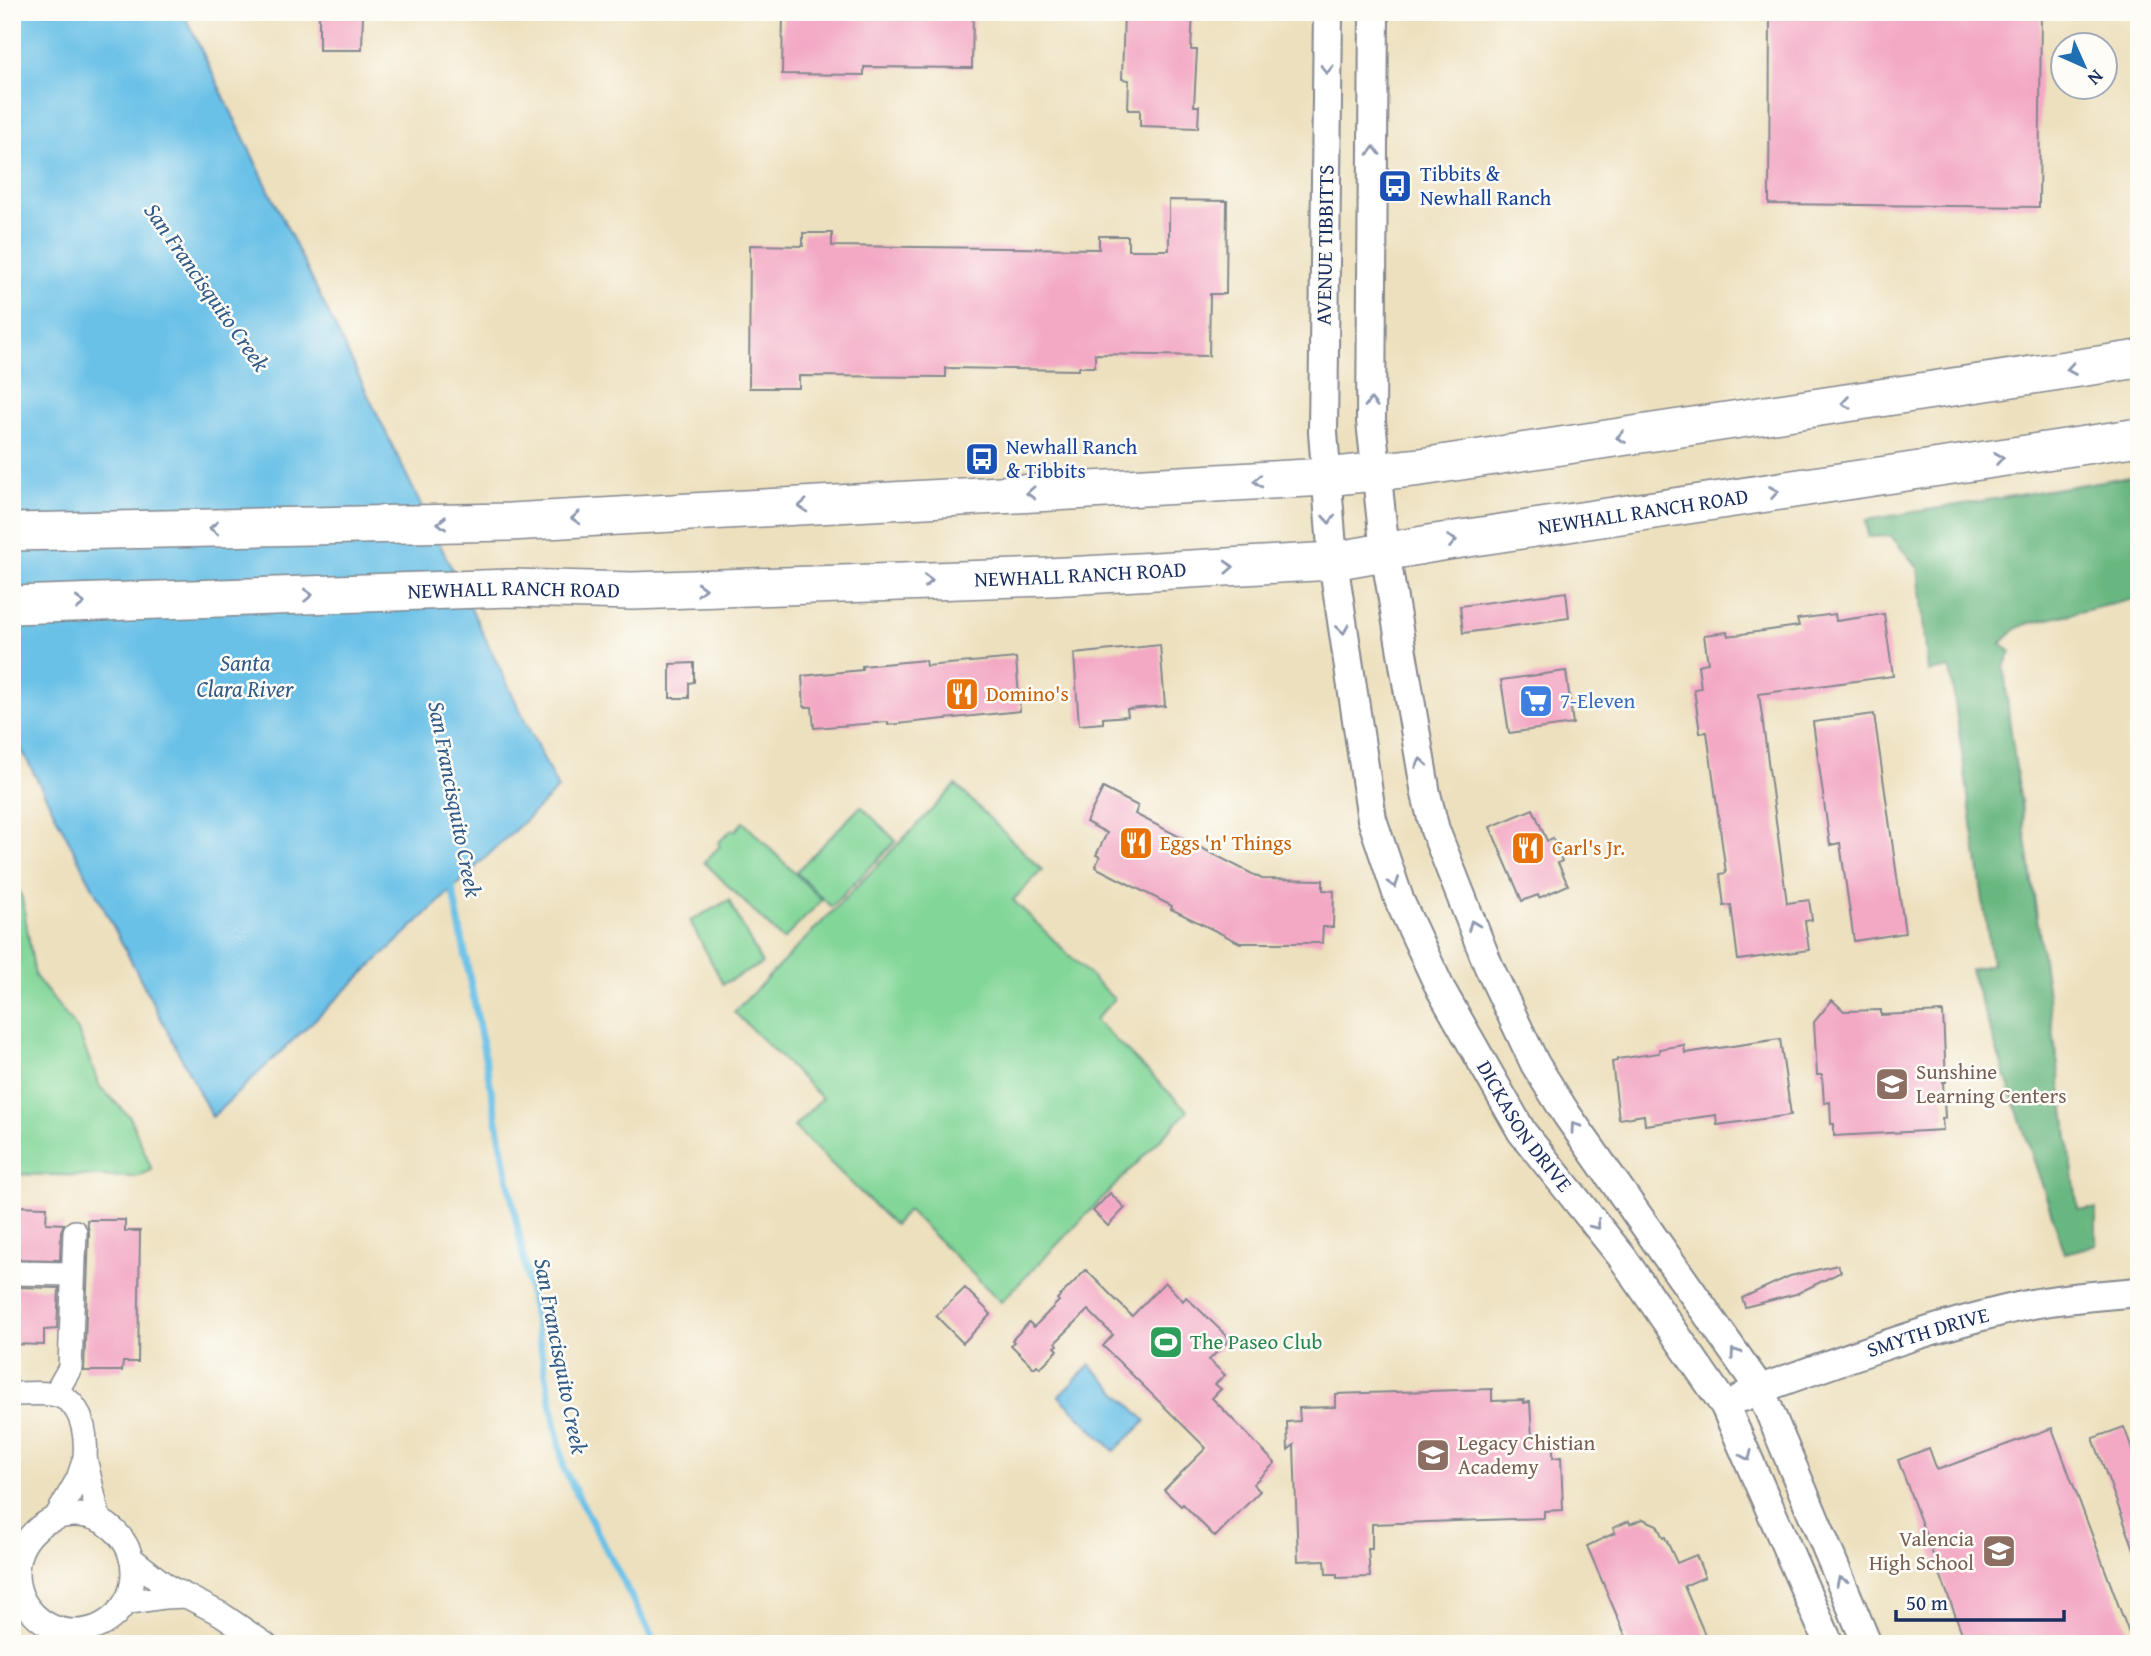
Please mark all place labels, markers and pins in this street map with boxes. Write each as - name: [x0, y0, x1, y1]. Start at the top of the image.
- place label: Tibbits & Newhall Ranch: [1420, 158, 1551, 213]
- bus stop icon: Tibbits & Newhall Ranch: [1376, 167, 1414, 205]
- place label: Newhall Ranch & Tibbits: [1006, 431, 1137, 486]
- bus stop icon: Newhall Ranch & Tibbits: [963, 440, 1001, 478]
- restaurant icon: Domino's: [943, 675, 981, 713]
- place label: Domino's: [986, 678, 1069, 709]
- supermarket icon: 7-Eleven: [1517, 682, 1555, 720]
- place label: 7-Eleven: [1560, 685, 1636, 716]
- restaurant icon: Eggs 'n' Things: [1117, 824, 1155, 862]
- place label: Eggs 'n' Things: [1160, 827, 1292, 858]
- restaurant icon: Carl's Jr.: [1509, 829, 1547, 867]
- place label: Carl's Jr.: [1552, 832, 1625, 863]
- place label: Sunshine Learning Centers: [1916, 1056, 2067, 1111]
- school or university icon: Sunshine Learning Centers: [1873, 1065, 1911, 1103]
- sports icon: The Paseo Club: [1147, 1323, 1185, 1361]
- place label: The Paseo Club: [1190, 1326, 1322, 1357]
- place label: Legacy Chistian Academy: [1458, 1427, 1596, 1482]
- school or university icon: Legacy Chistian Academy: [1414, 1436, 1452, 1474]
- place label: Valencia High School: [1869, 1523, 1974, 1578]
- school or university icon: Valencia High School: [1980, 1532, 2018, 1570]

